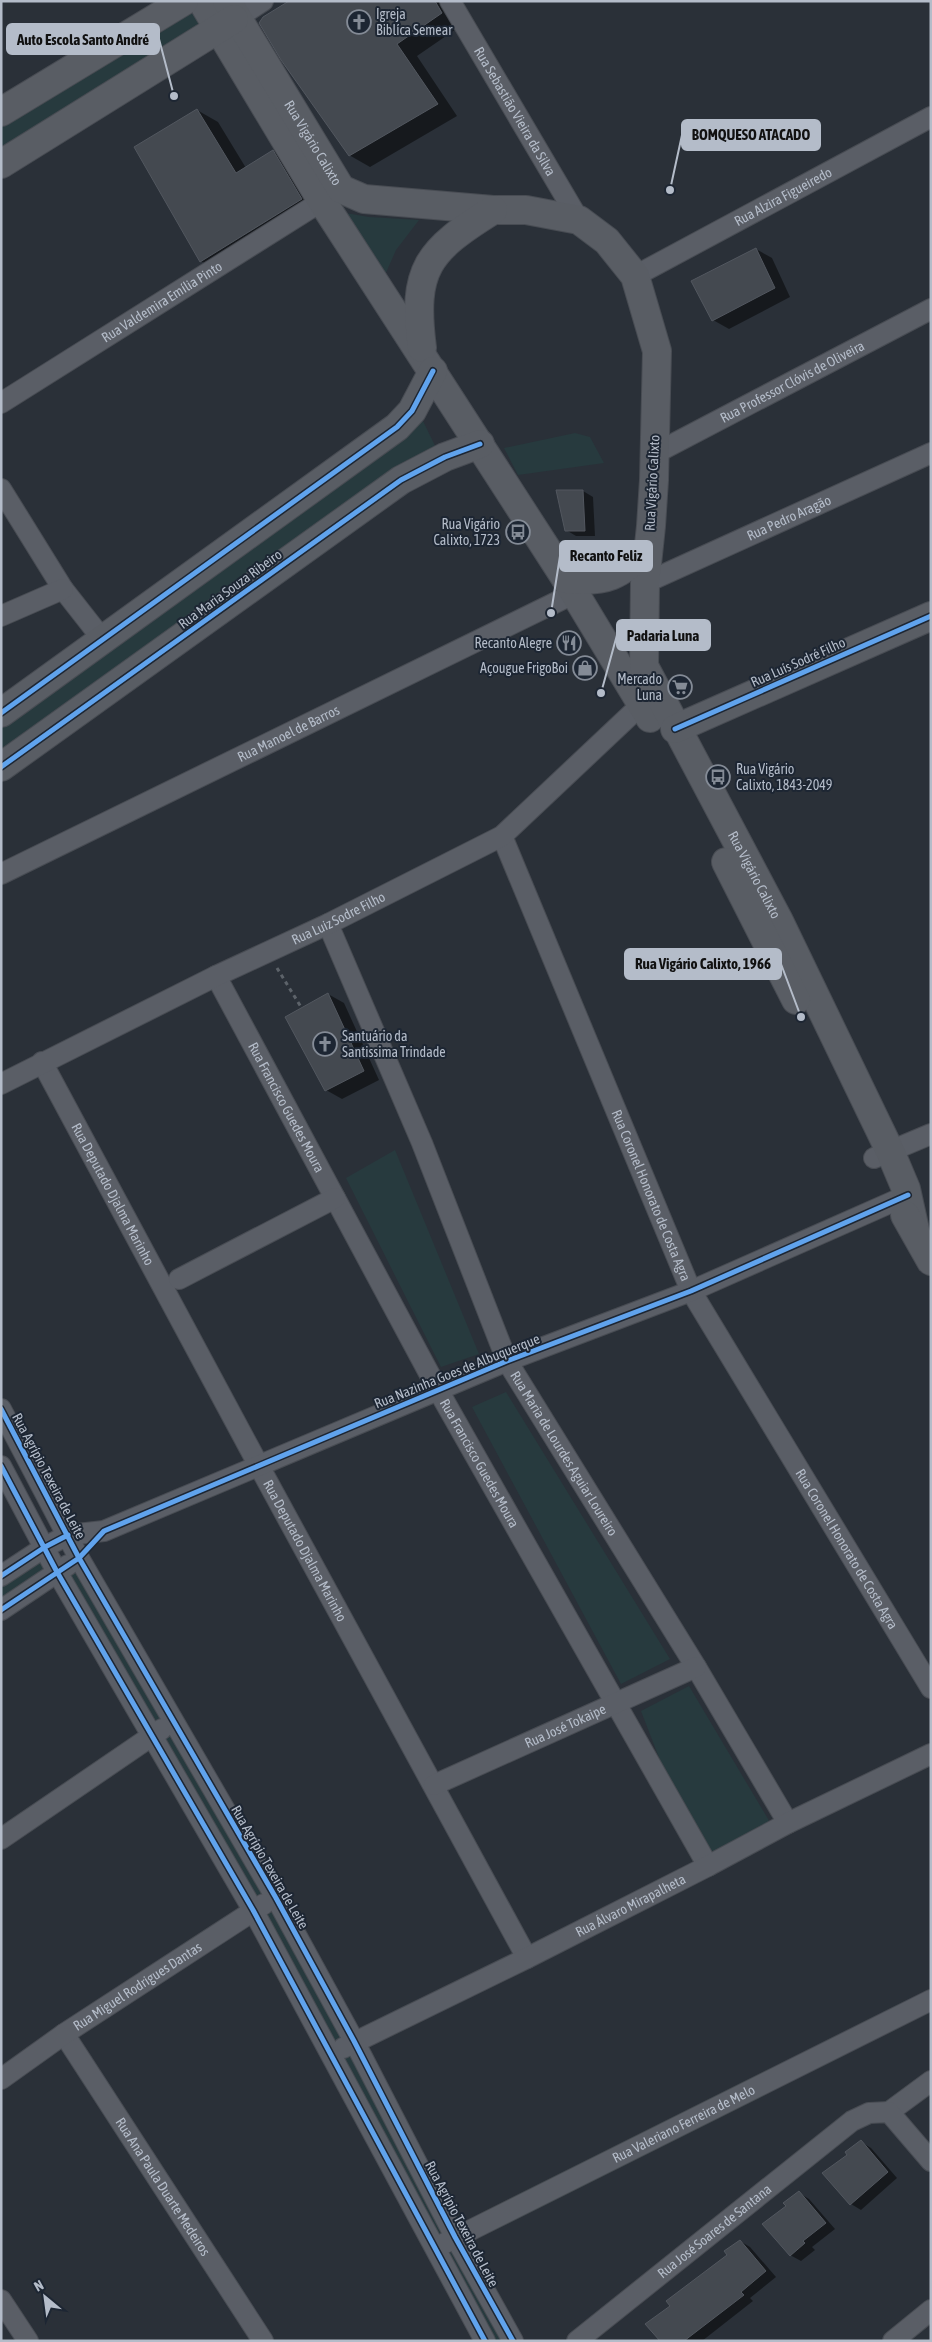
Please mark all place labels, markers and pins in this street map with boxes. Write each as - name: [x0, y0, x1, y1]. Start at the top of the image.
- place label: Igreja Biblíca Semear: [376, 6, 453, 38]
- church icon: Igreja Biblíca Semear: [346, 9, 372, 35]
- callout: Auto Escola Santo André: [7, 24, 159, 54]
- callout: BOMQUESO ATACADO: [682, 120, 820, 150]
- place label: Rua Vigário Calixto, 1723: [433, 516, 500, 548]
- bus stop icon: Rua Vigário Calixto, 1723: [505, 519, 531, 545]
- callout: Recanto Feliz: [560, 541, 652, 571]
- callout: Padaria Luna: [617, 620, 710, 650]
- restaurant icon: Recanto Alegre: [556, 630, 582, 656]
- place label: Recanto Alegre: [475, 635, 552, 651]
- shop icon: Açougue FrigoBoi: [572, 655, 598, 681]
- place label: Açougue FrigoBoi: [480, 660, 568, 676]
- place label: Mercado Luna: [617, 671, 662, 703]
- supermarket icon: Mercado Luna: [667, 674, 693, 700]
- place label: Rua Vigário Calixto, 1843-2049: [736, 761, 832, 793]
- bus stop icon: Rua Vigário Calixto, 1843-2049: [705, 764, 731, 790]
- callout: Rua Vigário Calixto, 1966: [625, 949, 781, 979]
- place label: Santuário da Santissima Trindade: [342, 1028, 446, 1060]
- church icon: Santuário da Santissima Trindade: [312, 1031, 338, 1057]

